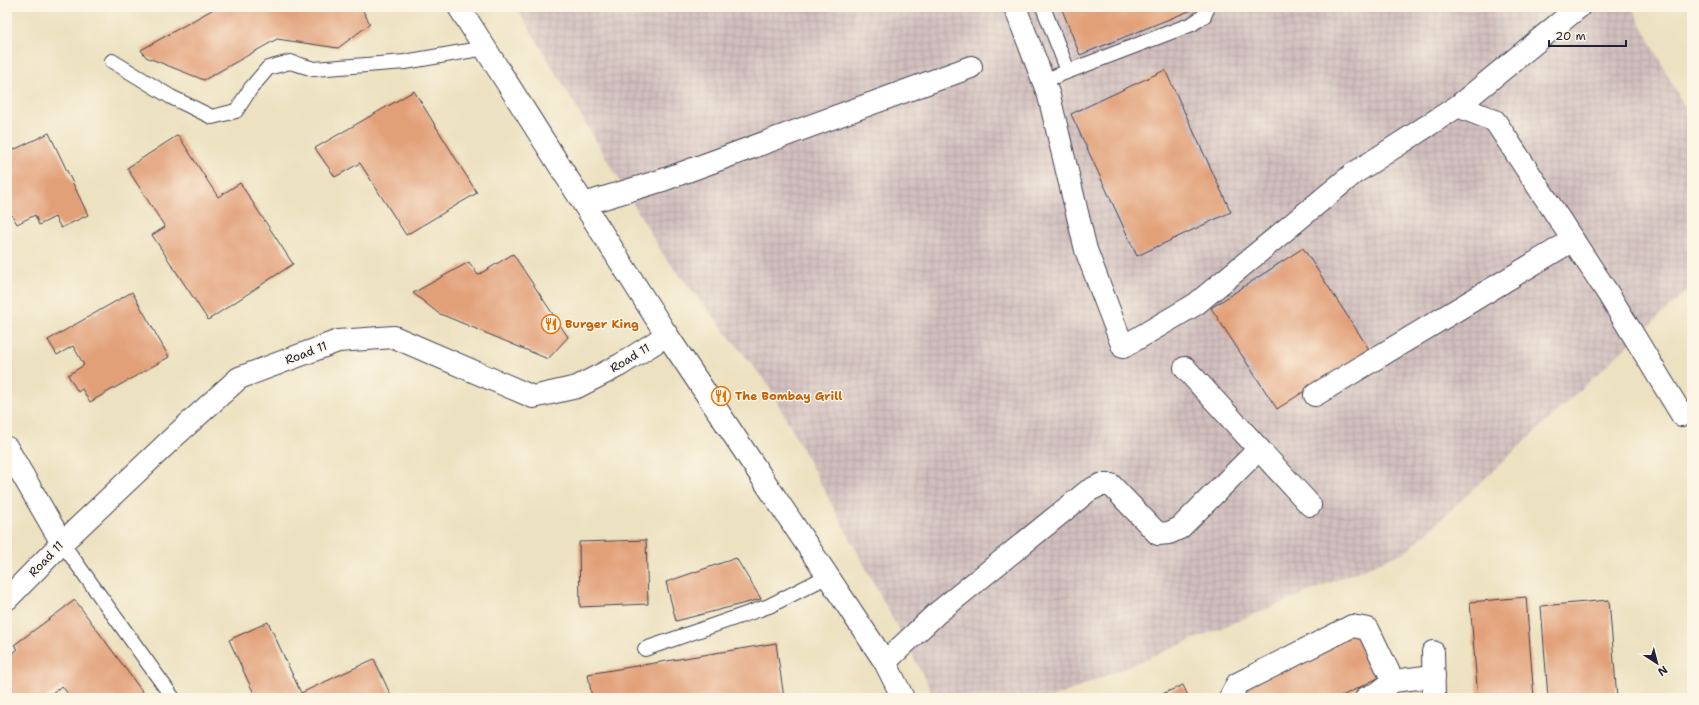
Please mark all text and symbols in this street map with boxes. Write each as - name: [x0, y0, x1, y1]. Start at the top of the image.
- scale bar: [1549, 22, 1626, 48]
- text: 20 m: [1555, 28, 1586, 44]
- restaurant icon: Burger King: [540, 313, 562, 335]
- place label: Burger King: [565, 316, 639, 332]
- street label: Road 11: [283, 338, 329, 368]
- street label: Road 11: [607, 340, 653, 376]
- restaurant icon: The Bombay Grill: [710, 385, 732, 407]
- place label: The Bombay Grill: [735, 388, 842, 404]
- street label: Road 11: [25, 538, 67, 580]
- north arrow: [1637, 643, 1677, 683]
- text: N: [1654, 662, 1671, 679]

